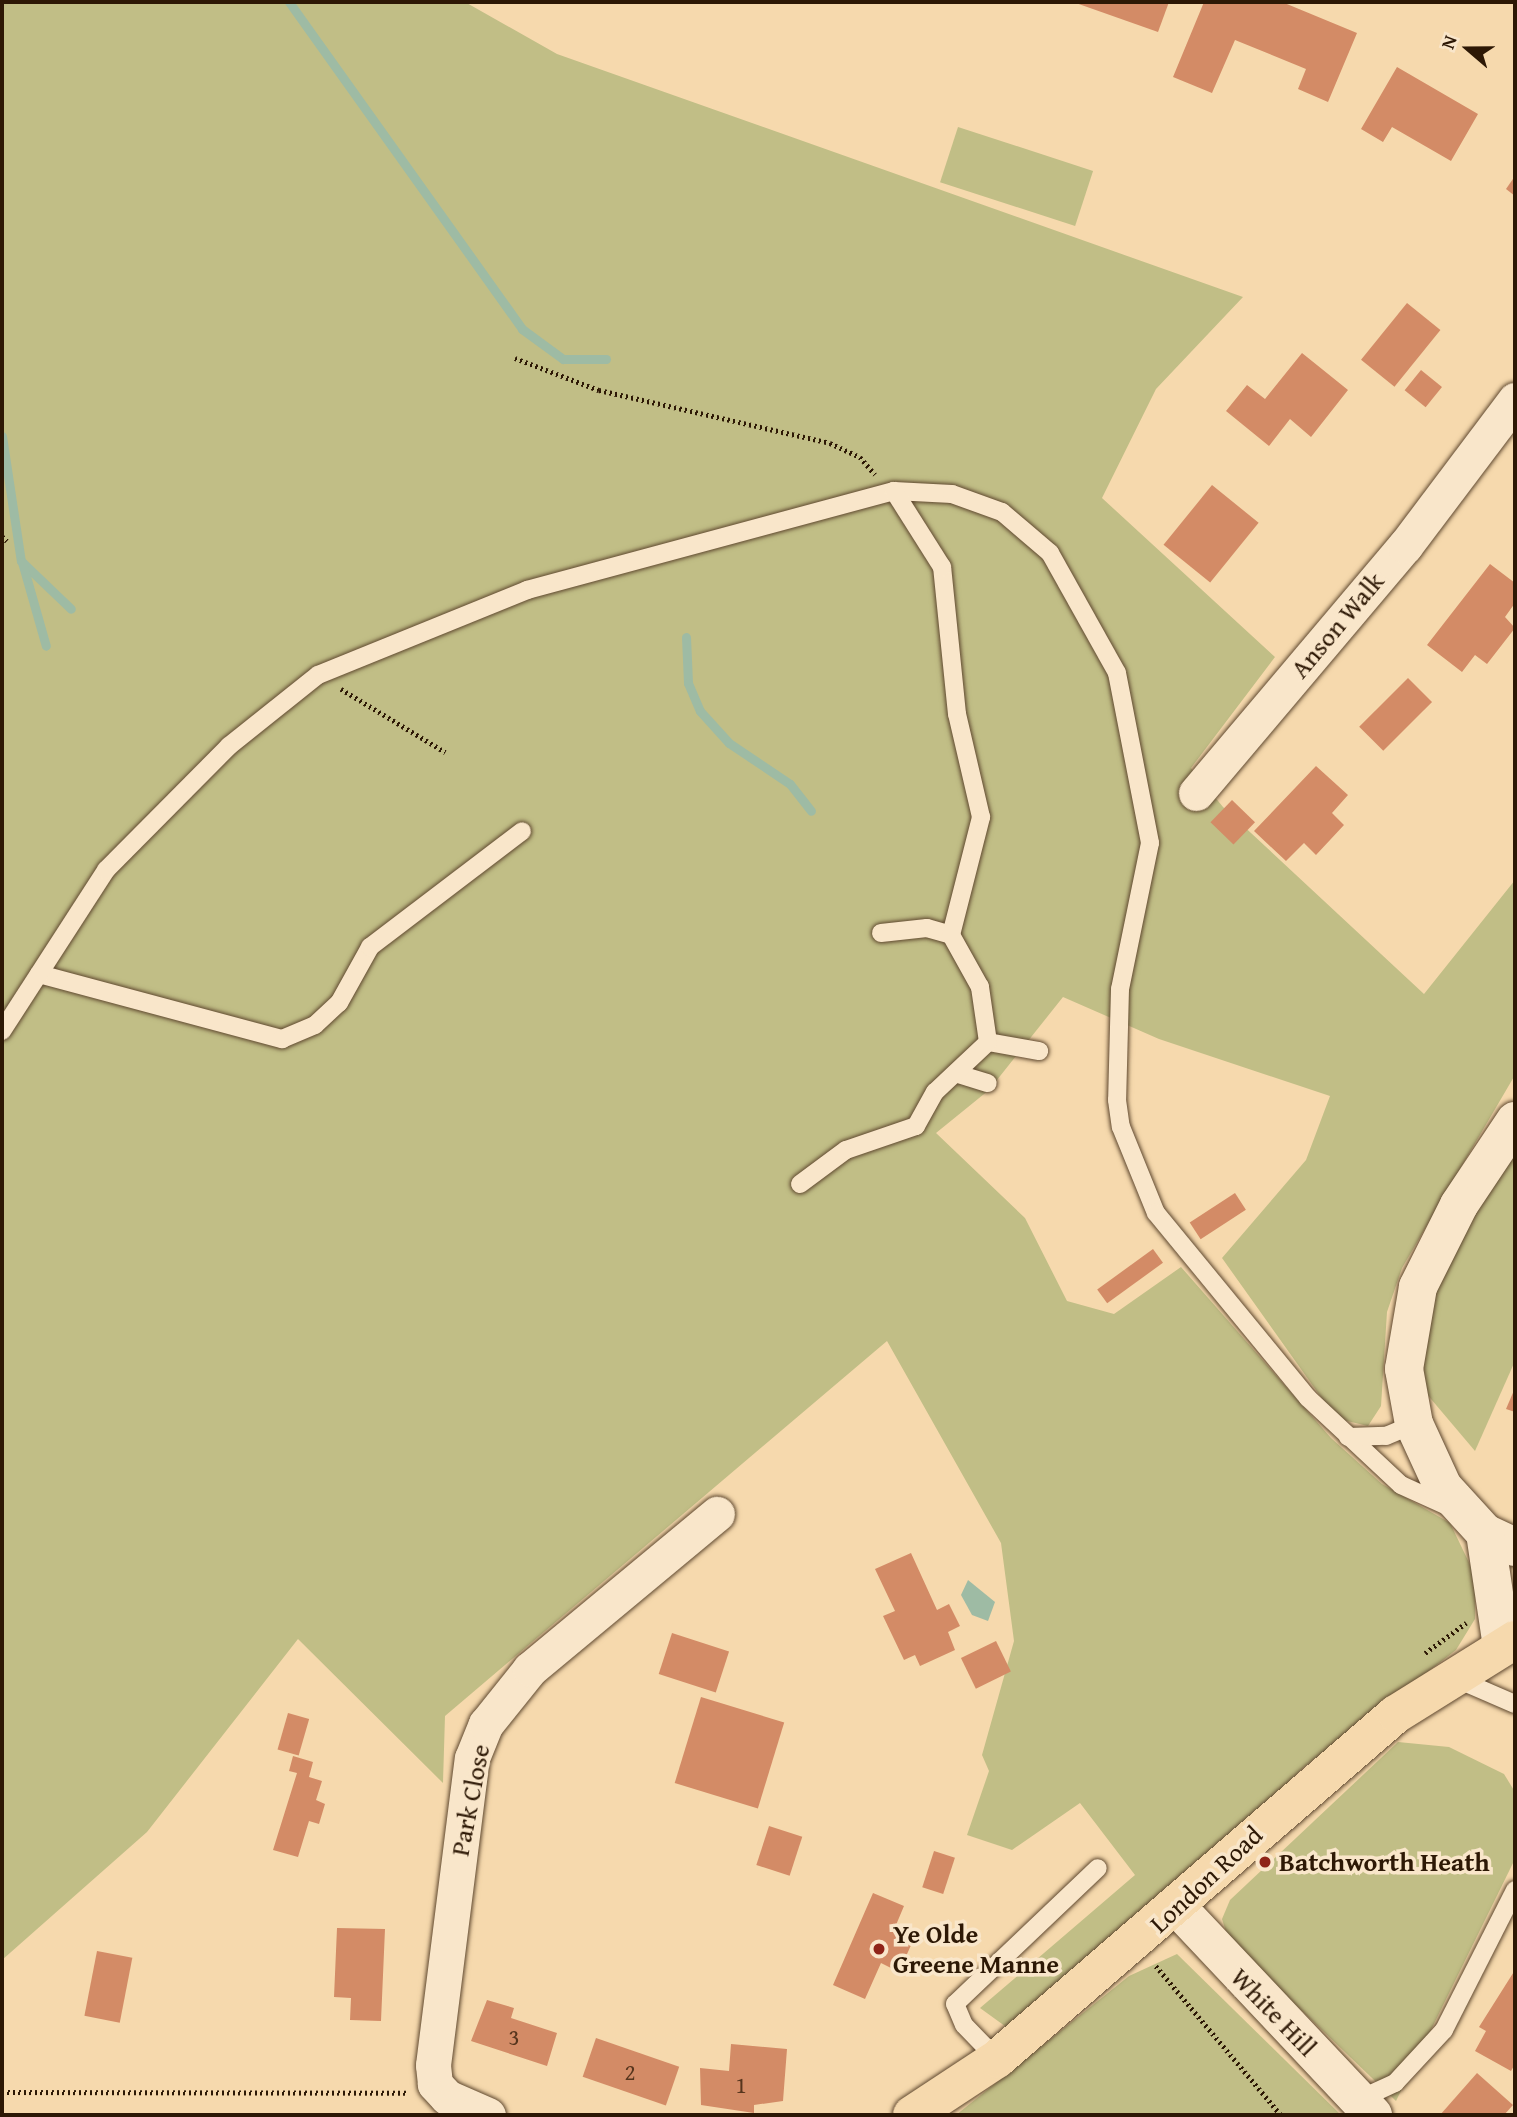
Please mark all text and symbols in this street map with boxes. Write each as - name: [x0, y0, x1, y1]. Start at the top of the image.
- north arrow: [1433, 14, 1503, 84]
- text: N: [1433, 31, 1464, 53]
- street label: Anson Walk: [1284, 566, 1390, 684]
- street label: Park Close: [444, 1741, 496, 1859]
- street label: London Road: [1143, 1819, 1269, 1939]
- place label: Batchworth Heath: [1279, 1846, 1490, 1878]
- marker: Batchworth Heath: [1257, 1854, 1273, 1870]
- place label: Ye Olde Greene Manne: [893, 1918, 1059, 1980]
- marker: Ye Olde Greene Manne: [871, 1941, 887, 1957]
- street label: White Hill: [1224, 1962, 1324, 2062]
- house number: 3: [508, 2023, 520, 2051]
- house number: 2: [624, 2058, 636, 2086]
- house number: 1: [735, 2071, 747, 2099]

